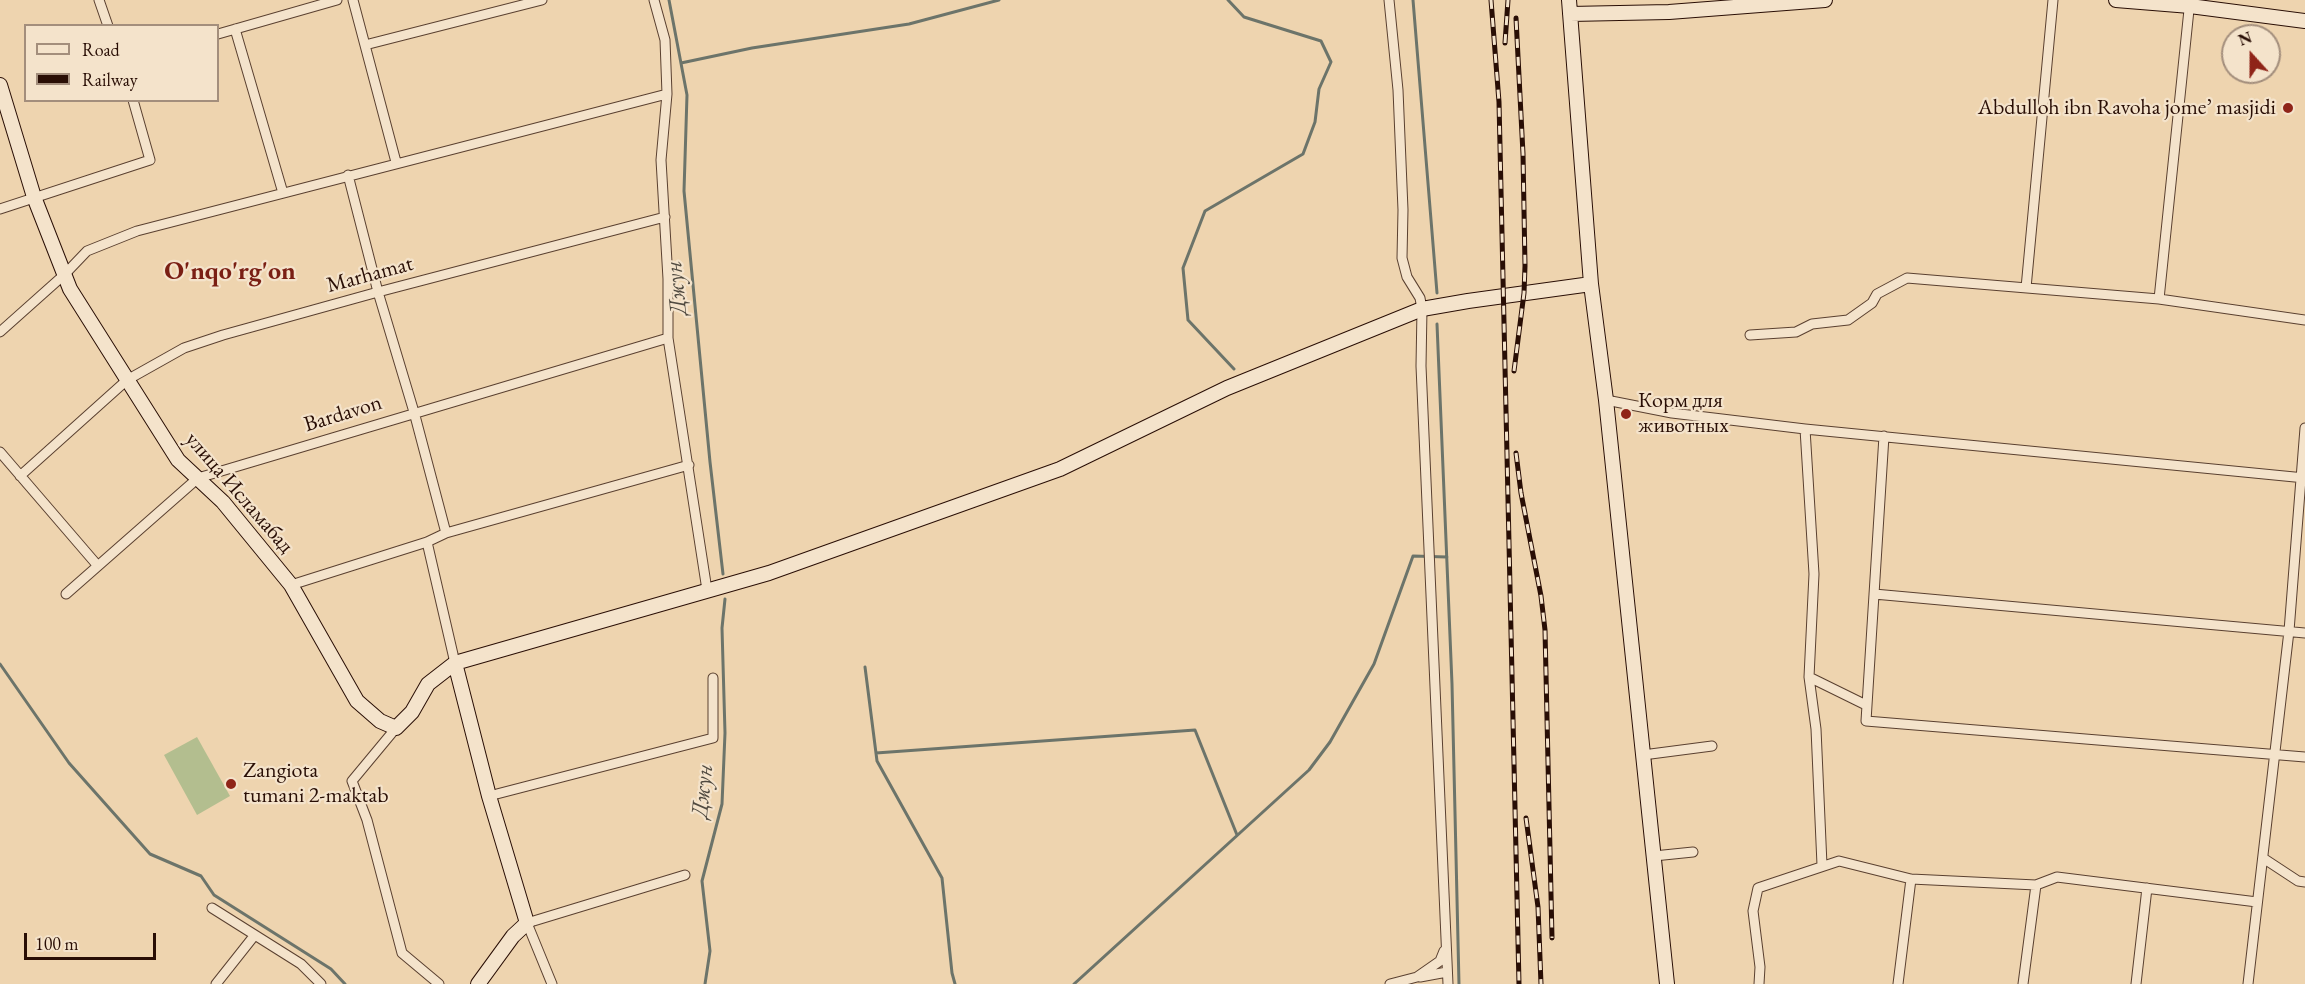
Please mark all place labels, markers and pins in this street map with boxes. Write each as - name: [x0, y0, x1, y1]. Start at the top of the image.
- place label: Abdulloh ibn Ravoha jome’ masjidi: [1978, 95, 2276, 121]
- marker: Abdulloh ibn Ravoha jome’ masjidi: [2281, 101, 2295, 115]
- place label: Корм для животных: [1638, 388, 1729, 440]
- marker: Корм для животных: [1619, 407, 1633, 421]
- place label: Zangiota tumani 2-maktab: [243, 758, 389, 810]
- marker: Zangiota tumani 2-maktab: [224, 777, 238, 791]

